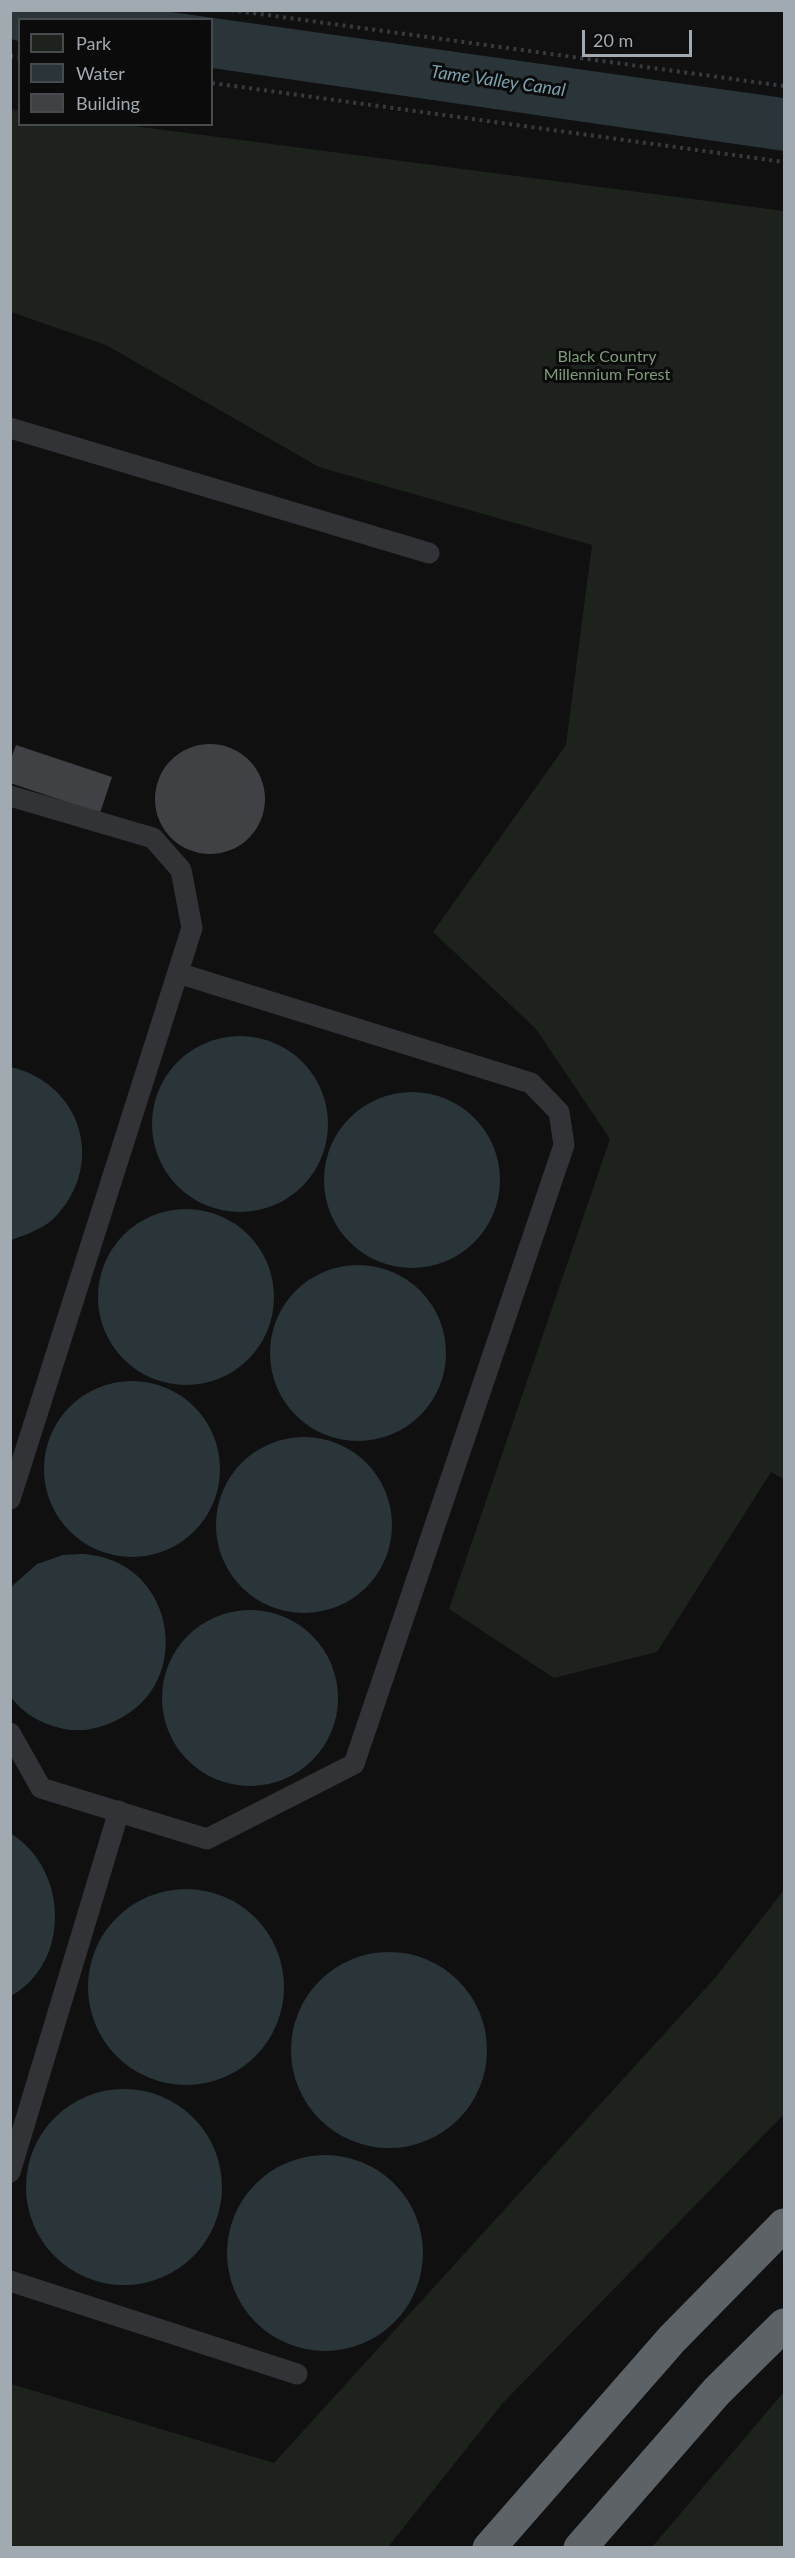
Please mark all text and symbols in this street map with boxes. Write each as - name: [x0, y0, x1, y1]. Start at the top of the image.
- legend: [18, 18, 213, 126]
- scale bar: [585, 18, 694, 56]
- text: 20 m: [593, 29, 633, 51]
- text: Park: [76, 32, 111, 54]
- water label: Tame Valley Canal: [429, 61, 567, 101]
- text: Water: [76, 62, 125, 84]
- text: Building: [76, 92, 140, 114]
- park label: Black Country Millennium Forest: [544, 347, 670, 385]

